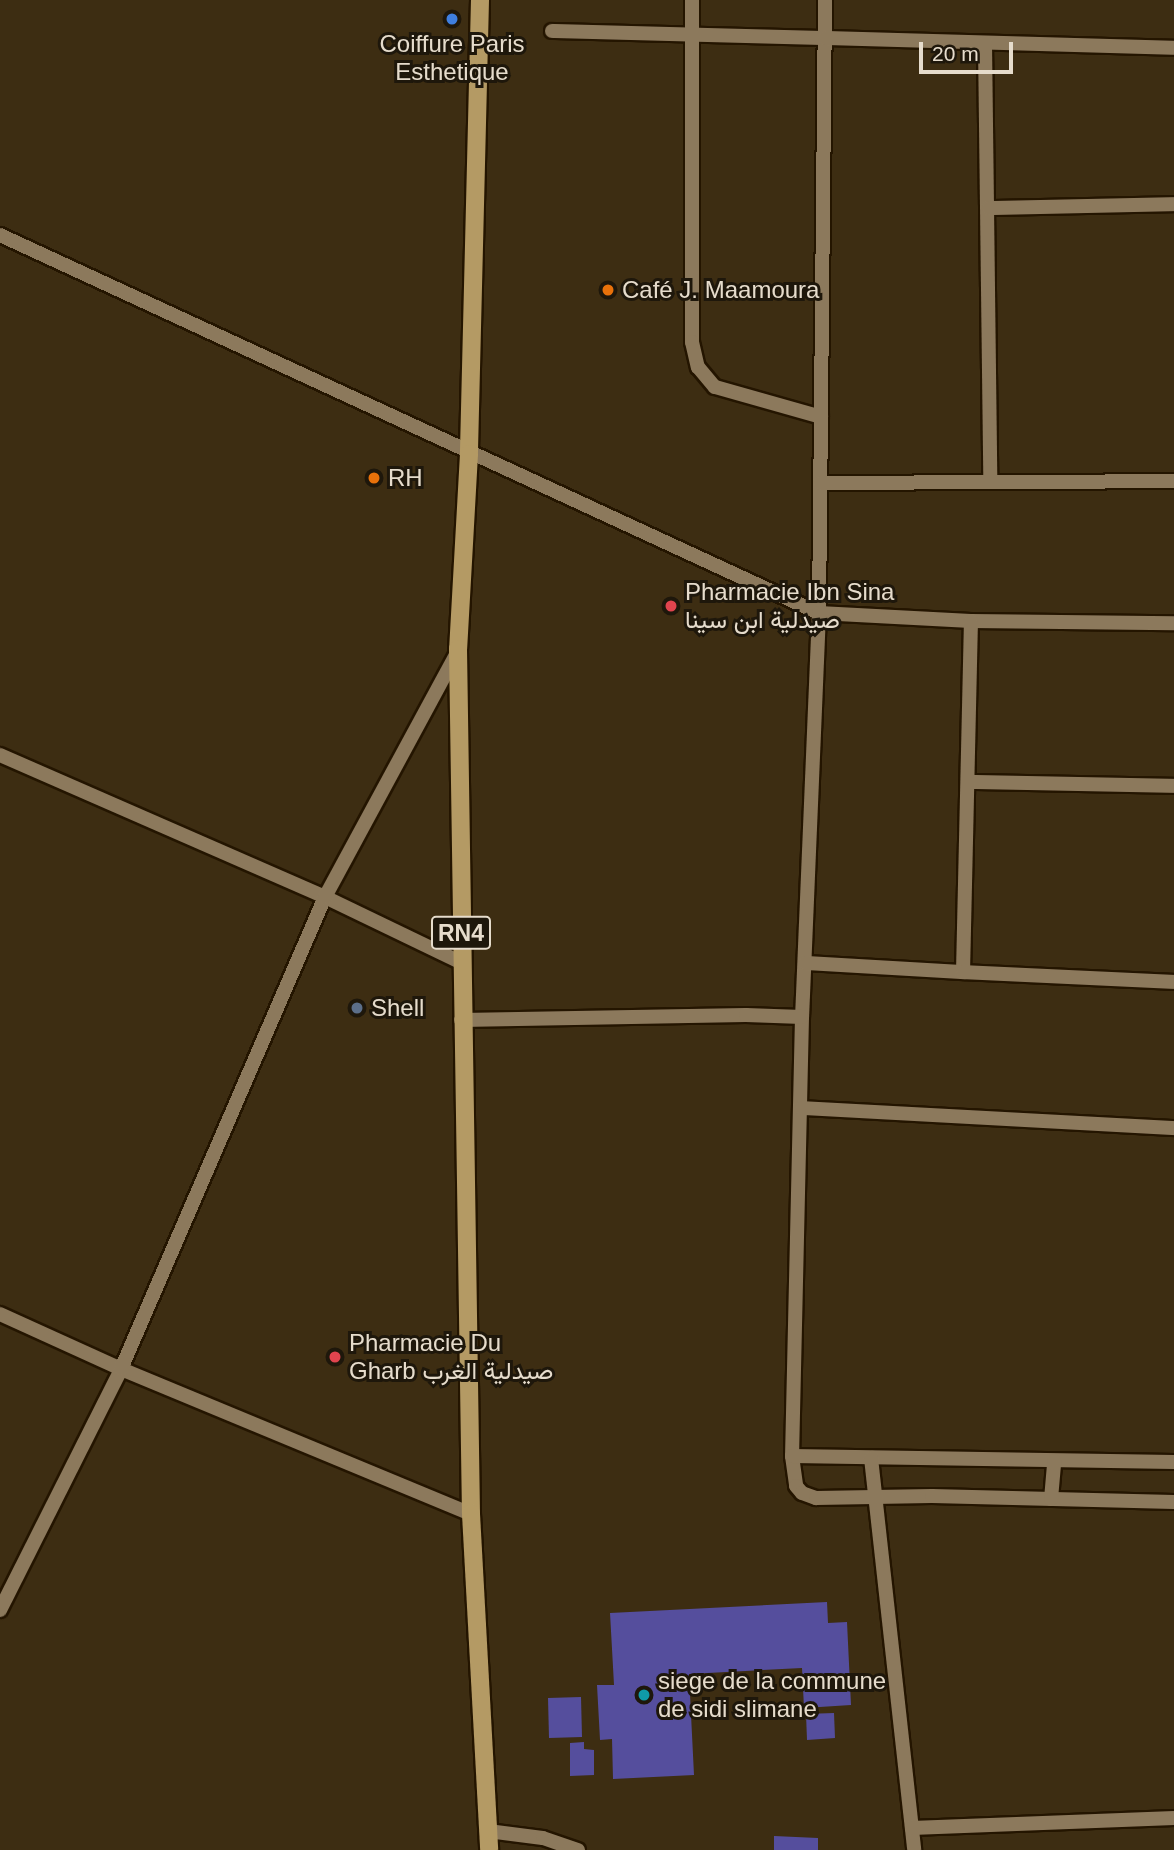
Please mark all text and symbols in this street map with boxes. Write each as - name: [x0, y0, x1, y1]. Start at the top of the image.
- marker: Coiffure Paris Esthetique: [444, 11, 460, 27]
- scale bar: [922, 28, 1016, 72]
- place label: Coiffure Paris Esthetique: [380, 30, 524, 86]
- text: 20 m: [932, 42, 979, 65]
- place label: Café J. Maamoura: [622, 276, 819, 304]
- marker: Café J. Maamoura: [600, 282, 616, 298]
- place label: RH: [388, 464, 423, 492]
- marker: RH: [366, 470, 382, 486]
- place label: Pharmacie Ibn Sina صيدلية ابن سينا: [685, 578, 894, 634]
- marker: Pharmacie Ibn Sina صيدلية ابن سينا: [663, 598, 679, 614]
- road number: RN4: [430, 914, 492, 952]
- place label: Shell: [371, 994, 424, 1022]
- marker: Shell: [349, 1000, 365, 1016]
- place label: Pharmacie Du Gharb صيدلية الغرب: [349, 1329, 553, 1385]
- marker: Pharmacie Du Gharb صيدلية الغرب: [327, 1349, 343, 1365]
- place label: siege de la commune de sidi slimane: [658, 1667, 886, 1723]
- marker: siege de la commune de sidi slimane: [636, 1687, 652, 1703]

